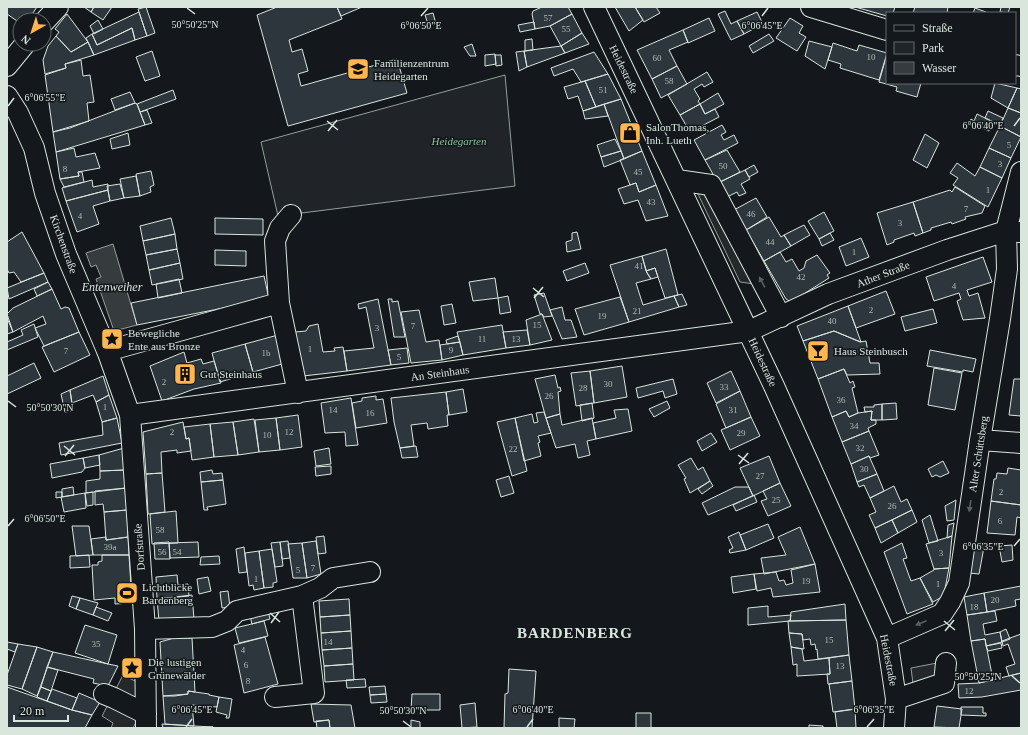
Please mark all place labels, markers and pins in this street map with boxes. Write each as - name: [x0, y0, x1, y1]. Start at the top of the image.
- school or university icon: Familienzentrum Heidegarten: [345, 56, 371, 82]
- place label: Familienzentrum Heidegarten: [374, 57, 450, 82]
- shop icon: SalonThomas, Inh. Lueth: [617, 120, 643, 146]
- place label: SalonThomas, Inh. Lueth: [646, 121, 709, 146]
- place icon: Bewegliche Ente aus Bronze: [99, 326, 125, 352]
- place label: Bewegliche Ente aus Bronze: [128, 327, 200, 352]
- bar icon: Haus Steinbusch: [805, 338, 831, 364]
- place label: Haus Steinbusch: [834, 345, 908, 357]
- building icon: Gut Steinhaus: [172, 361, 198, 387]
- place label: Gut Steinhaus: [200, 368, 262, 380]
- sports icon: Lichtblicke Bardenberg: [114, 580, 140, 606]
- place label: Lichtblicke Bardenberg: [142, 581, 194, 606]
- place icon: Die lustigen Grünewälder: [119, 655, 145, 681]
- place label: Die lustigen Grünewälder: [148, 656, 206, 681]

